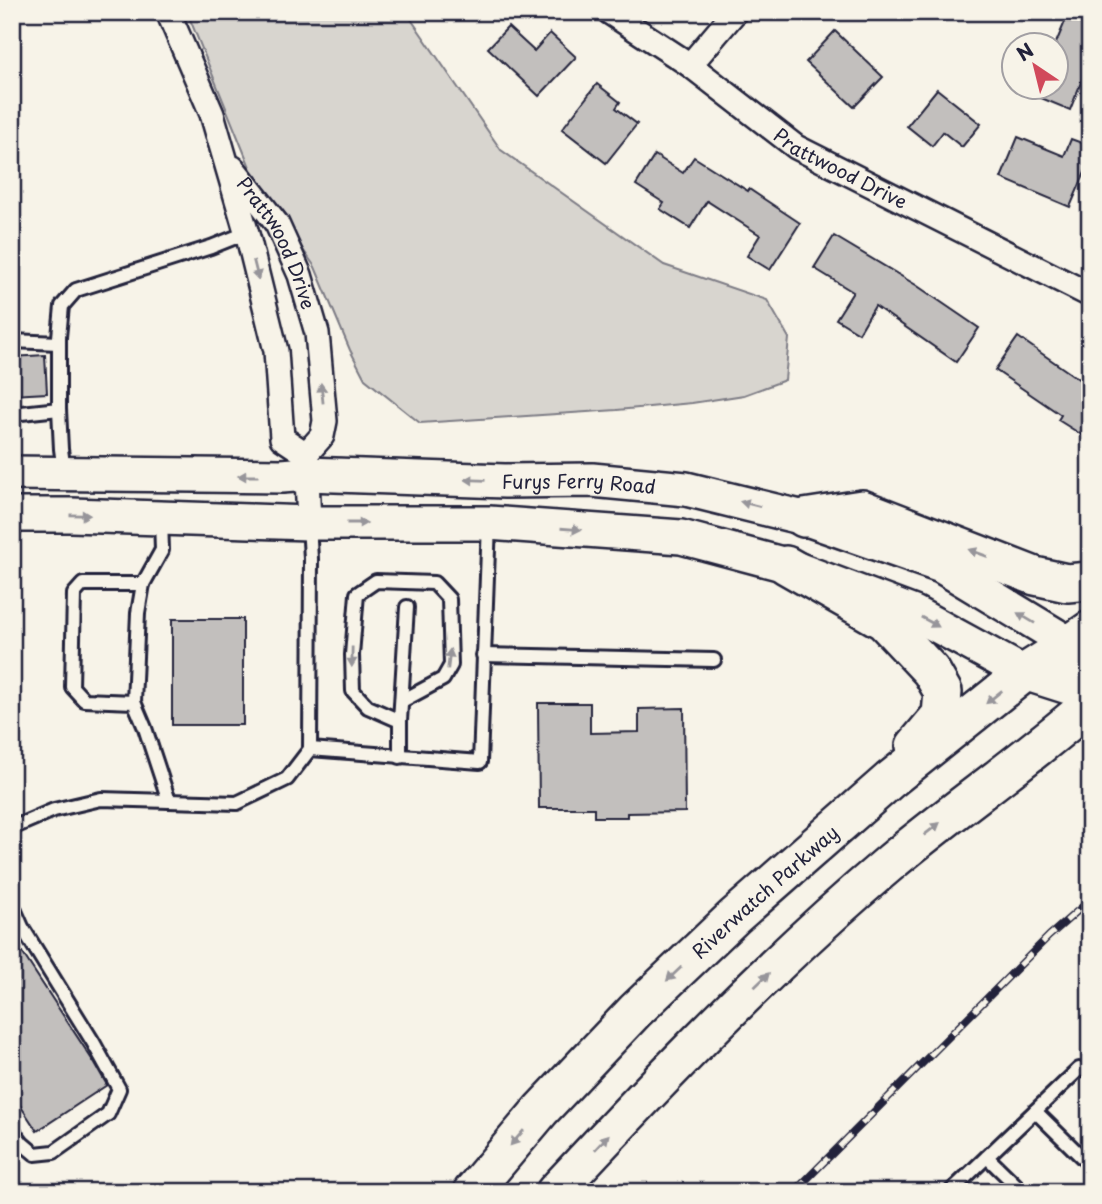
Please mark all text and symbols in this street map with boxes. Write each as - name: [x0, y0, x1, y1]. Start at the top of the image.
- north arrow: [1000, 32, 1070, 102]
- text: N: [1010, 35, 1039, 67]
- street label: Prattwood Drive: [768, 121, 912, 215]
- street label: Prattwood Drive: [231, 170, 323, 312]
- one-way arrow: [251, 259, 262, 281]
- one-way arrow: [317, 381, 328, 403]
- street label: Furys Ferry Road: [501, 466, 657, 500]
- one-way arrow: [237, 470, 259, 482]
- one-way arrow: [464, 474, 486, 485]
- one-way arrow: [739, 498, 761, 509]
- one-way arrow: [70, 509, 92, 521]
- one-way arrow: [346, 517, 368, 529]
- one-way arrow: [560, 524, 582, 535]
- one-way arrow: [967, 548, 988, 559]
- one-way arrow: [1017, 611, 1036, 624]
- one-way arrow: [921, 616, 940, 628]
- one-way arrow: [346, 647, 358, 669]
- one-way arrow: [444, 648, 455, 670]
- one-way arrow: [986, 689, 1003, 704]
- street label: Riverwatch Parkway: [685, 818, 844, 965]
- one-way arrow: [923, 822, 941, 837]
- one-way arrow: [665, 966, 683, 982]
- one-way arrow: [753, 973, 770, 989]
- one-way arrow: [510, 1130, 525, 1147]
- one-way arrow: [594, 1133, 610, 1151]

